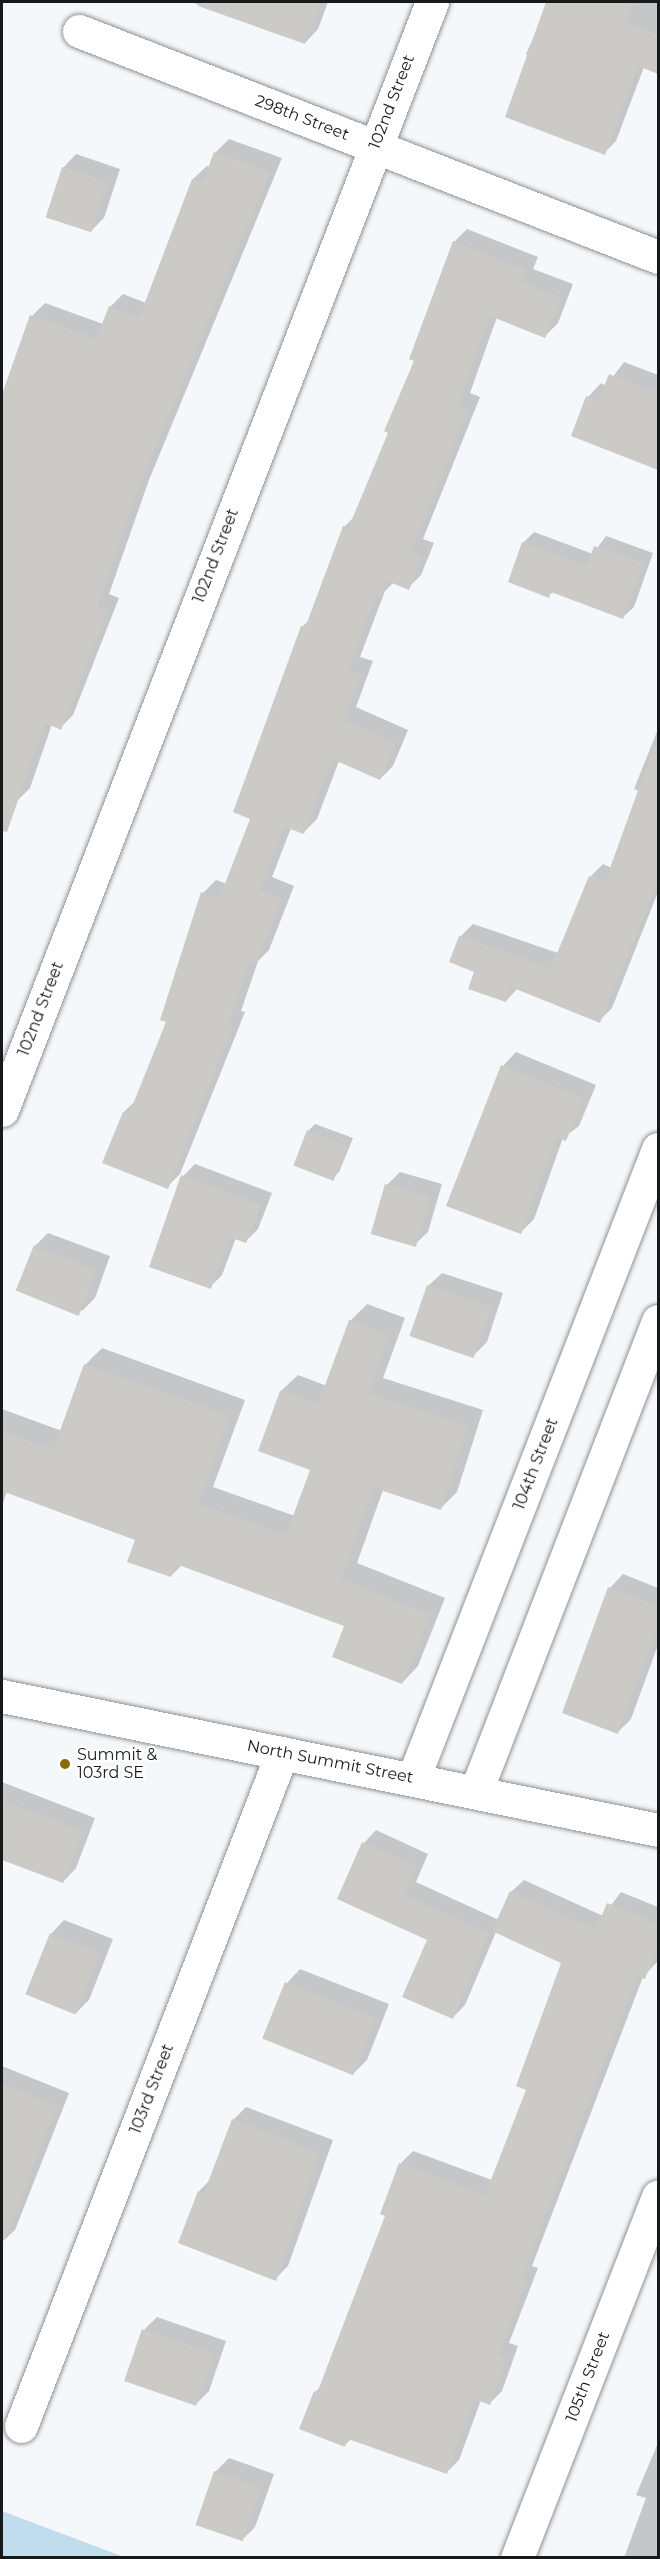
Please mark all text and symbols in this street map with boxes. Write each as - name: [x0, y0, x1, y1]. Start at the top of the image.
- street label: 102nd Street: [365, 52, 419, 152]
- street label: 298th Street: [252, 91, 352, 145]
- street label: 102nd Street: [189, 506, 243, 606]
- street label: 102nd Street: [14, 959, 68, 1059]
- street label: 104th Street: [510, 1415, 562, 1513]
- street label: North Summit Street: [245, 1736, 415, 1788]
- place label: Summit & 103rd SE: [77, 1745, 157, 1783]
- marker: Summit & 103rd SE: [58, 1757, 72, 1771]
- street label: 103rd Street: [126, 2041, 178, 2137]
- street label: 105th Street: [562, 2329, 614, 2425]

